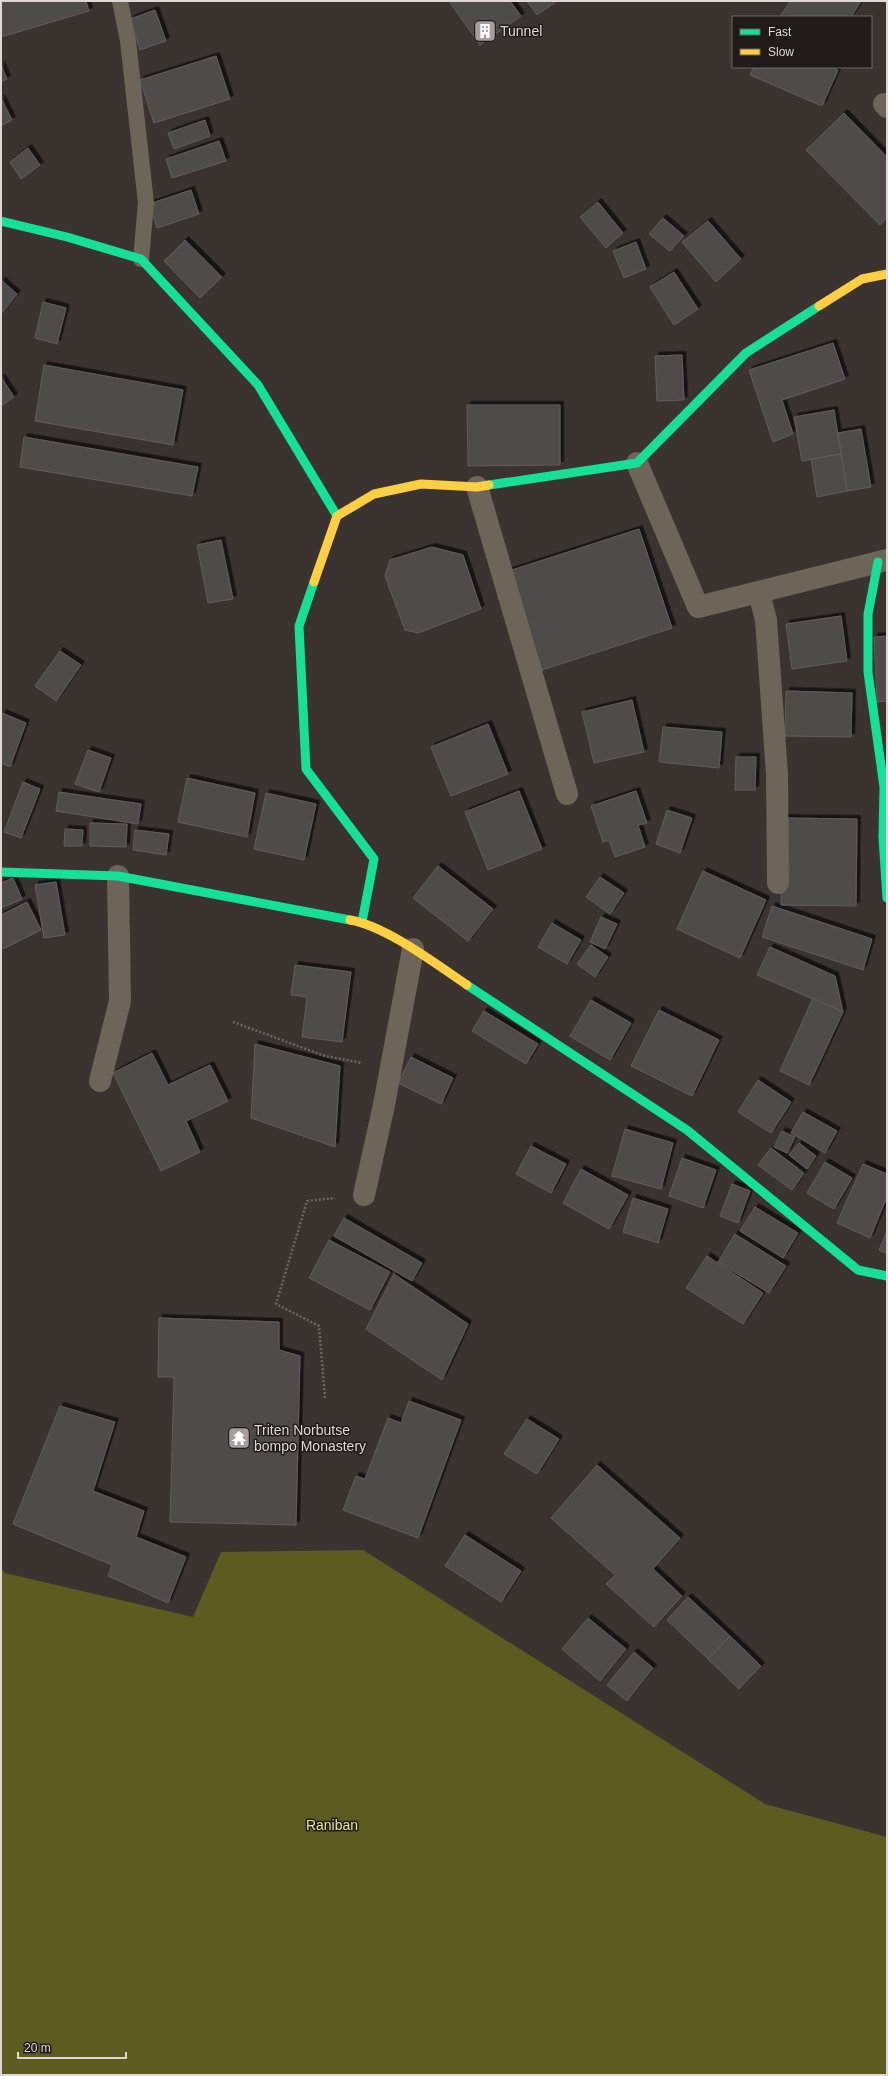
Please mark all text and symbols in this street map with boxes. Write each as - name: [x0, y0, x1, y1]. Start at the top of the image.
- legend: [732, 16, 872, 68]
- building icon: Tunnel: [472, 18, 498, 44]
- place label: Tunnel: [500, 23, 542, 39]
- text: Fast: [768, 25, 792, 39]
- text: Slow: [768, 45, 794, 59]
- place label: Triten Norbutse bompo Monastery: [254, 1422, 366, 1454]
- temple icon: Triten Norbutse bompo Monastery: [226, 1425, 252, 1451]
- park label: Raniban: [306, 1817, 358, 1833]
- scale bar: [18, 2034, 126, 2060]
- text: 20 m: [24, 2041, 51, 2055]

